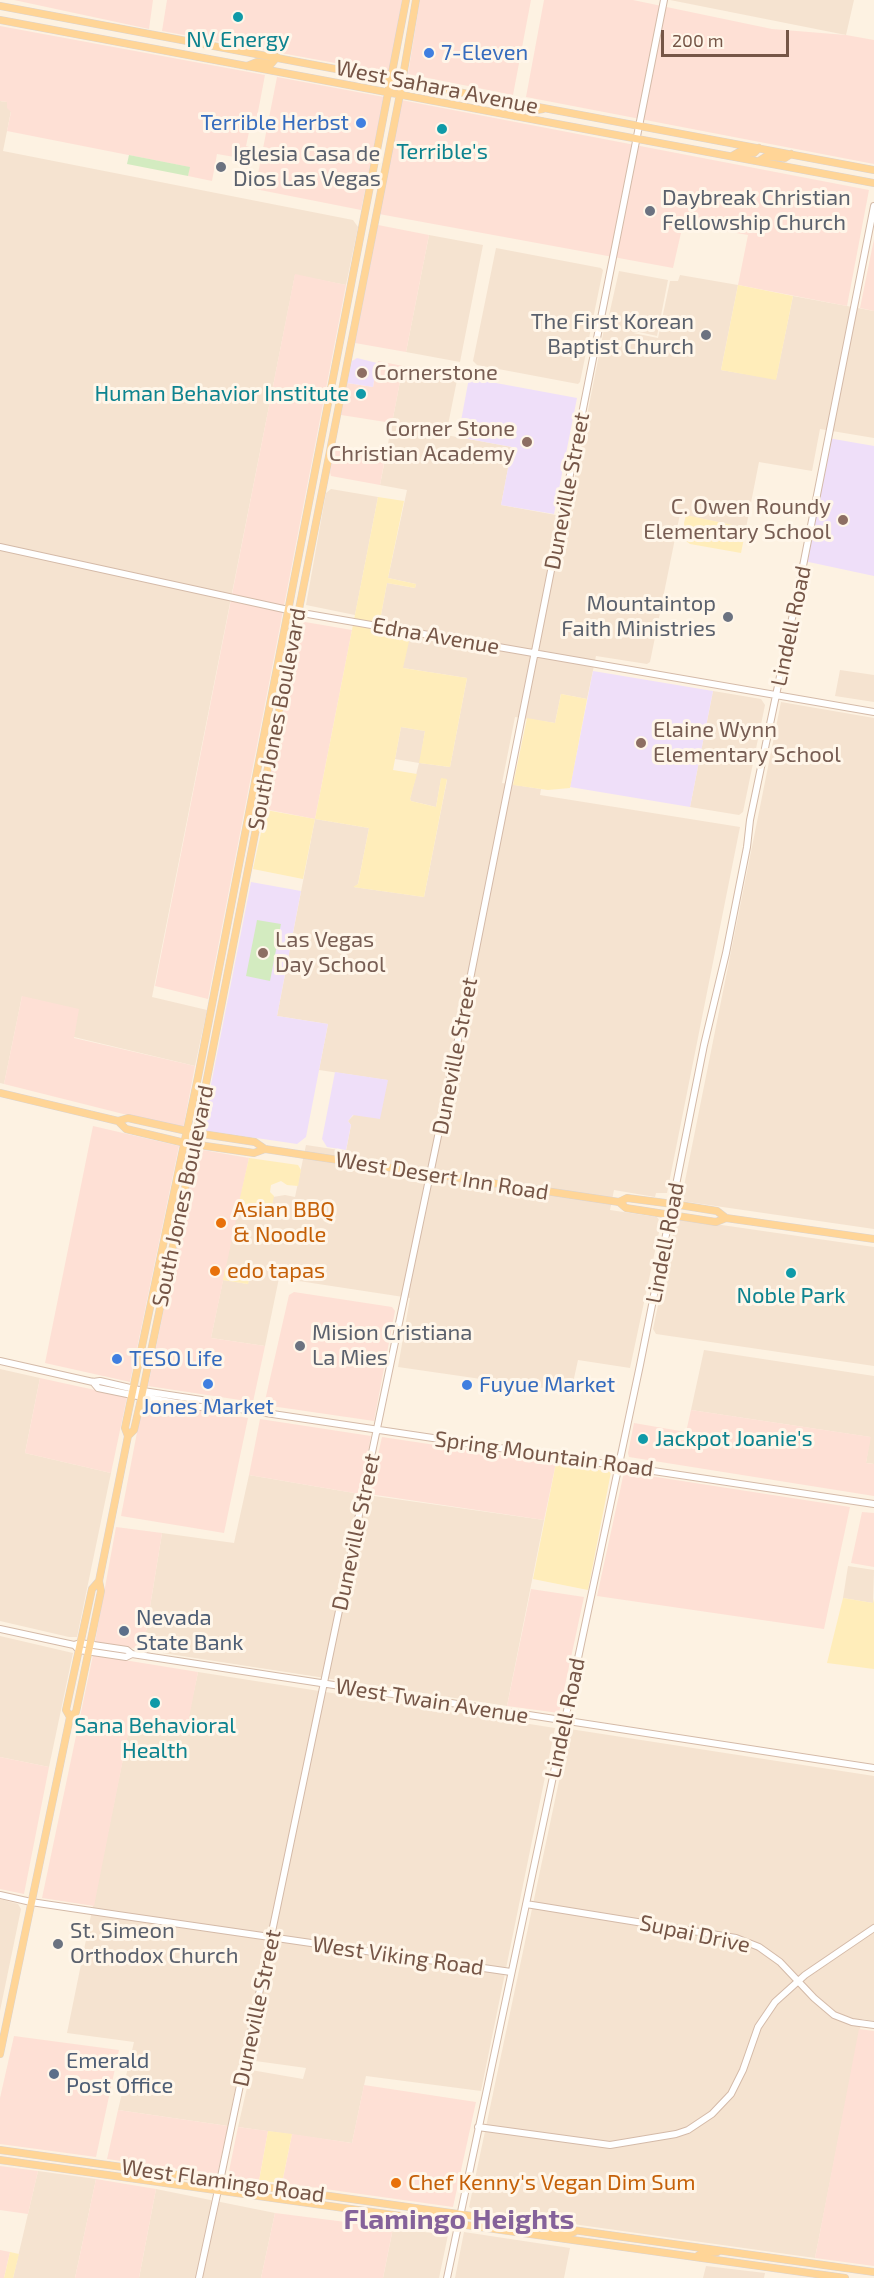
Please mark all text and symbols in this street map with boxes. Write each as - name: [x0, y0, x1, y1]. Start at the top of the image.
- marker: NV Energy: [231, 10, 245, 24]
- scale bar: [664, 18, 792, 56]
- place label: NV Energy: [186, 27, 290, 53]
- text: 200 m: [672, 29, 724, 51]
- place label: 7-Eleven: [441, 40, 528, 66]
- marker: 7-Eleven: [422, 46, 436, 60]
- street label: West Sahara Avenue: [334, 54, 540, 120]
- place label: Terrible Herbst: [201, 110, 349, 136]
- marker: Terrible Herbst: [354, 116, 368, 130]
- marker: Terrible's: [435, 122, 449, 136]
- place label: Terrible's: [396, 139, 488, 165]
- place label: Iglesia Casa de Dios Las Vegas: [233, 141, 381, 192]
- marker: Iglesia Casa de Dios Las Vegas: [214, 160, 228, 174]
- place label: Daybreak Christian Fellowship Church: [662, 185, 851, 236]
- marker: Daybreak Christian Fellowship Church: [643, 204, 657, 218]
- place label: The First Korean Baptist Church: [531, 309, 694, 360]
- marker: The First Korean Baptist Church: [699, 328, 713, 342]
- place label: Cornerstone: [374, 360, 498, 386]
- marker: Cornerstone: [355, 366, 369, 380]
- place label: Human Behavior Institute: [94, 381, 349, 407]
- marker: Human Behavior Institute: [354, 387, 368, 401]
- street label: Duneville Street: [539, 410, 595, 572]
- place label: Corner Stone Christian Academy: [329, 416, 515, 468]
- marker: Corner Stone Christian Academy: [520, 435, 534, 449]
- place label: C. Owen Roundy Elementary School: [643, 494, 831, 546]
- marker: C. Owen Roundy Elementary School: [836, 513, 850, 527]
- street label: Lindell Road: [765, 563, 817, 689]
- place label: Mountaintop Faith Ministries: [561, 591, 716, 642]
- street label: South Jones Boulevard: [242, 606, 312, 832]
- marker: Mountaintop Faith Ministries: [721, 610, 735, 624]
- street label: Edna Avenue: [370, 612, 502, 660]
- place label: Elaine Wynn Elementary School: [653, 717, 841, 768]
- marker: Elaine Wynn Elementary School: [634, 736, 648, 750]
- place label: Las Vegas Day School: [275, 927, 386, 978]
- marker: Las Vegas Day School: [256, 946, 270, 960]
- street label: Duneville Street: [427, 975, 483, 1137]
- street label: South Jones Boulevard: [147, 1083, 219, 1309]
- street label: West Desert Inn Road: [334, 1146, 550, 1206]
- street label: Lindell Road: [640, 1180, 690, 1306]
- place label: Asian BBQ & Noodle: [233, 1197, 335, 1248]
- marker: Asian BBQ & Noodle: [214, 1216, 228, 1230]
- place label: edo tapas: [227, 1258, 325, 1284]
- marker: edo tapas: [208, 1264, 222, 1278]
- marker: Noble Park: [784, 1266, 798, 1280]
- place label: Noble Park: [737, 1283, 845, 1309]
- place label: Mision Cristiana La Mies: [312, 1320, 472, 1372]
- marker: Mision Cristiana La Mies: [293, 1339, 307, 1353]
- place label: TESO Life: [129, 1346, 223, 1372]
- marker: TESO Life: [110, 1352, 124, 1366]
- place label: Fuyue Market: [479, 1372, 615, 1398]
- marker: Jones Market: [201, 1377, 215, 1391]
- marker: Fuyue Market: [460, 1378, 474, 1392]
- place label: Jones Market: [142, 1394, 274, 1420]
- street label: Spring Mountain Road: [433, 1426, 655, 1482]
- place label: Jackpot Joanie's: [655, 1426, 813, 1452]
- marker: Jackpot Joanie's: [636, 1432, 650, 1446]
- street label: Duneville Street: [326, 1451, 386, 1613]
- place label: Nevada State Bank: [136, 1605, 243, 1657]
- marker: Nevada State Bank: [117, 1624, 131, 1638]
- street label: Lindell Road: [539, 1655, 591, 1781]
- street label: West Twain Avenue: [334, 1673, 530, 1729]
- marker: Sana Behavioral Health: [148, 1696, 162, 1710]
- place label: Sana Behavioral Health: [74, 1713, 236, 1765]
- street label: Supai Drive: [637, 1909, 753, 1959]
- place label: St. Simeon Orthodox Church: [70, 1918, 238, 1970]
- street label: Duneville Street: [227, 1927, 287, 2089]
- street label: West Viking Road: [311, 1931, 485, 1981]
- marker: St. Simeon Orthodox Church: [51, 1937, 65, 1951]
- place label: Emerald Post Office: [66, 2048, 173, 2100]
- marker: Emerald Post Office: [47, 2067, 61, 2081]
- street label: West Flamingo Road: [120, 2154, 326, 2208]
- place label: Chef Kenny's Vegan Dim Sum: [408, 2170, 696, 2196]
- marker: Chef Kenny's Vegan Dim Sum: [389, 2176, 403, 2190]
- district label: Flamingo Heights: [344, 2203, 574, 2237]

